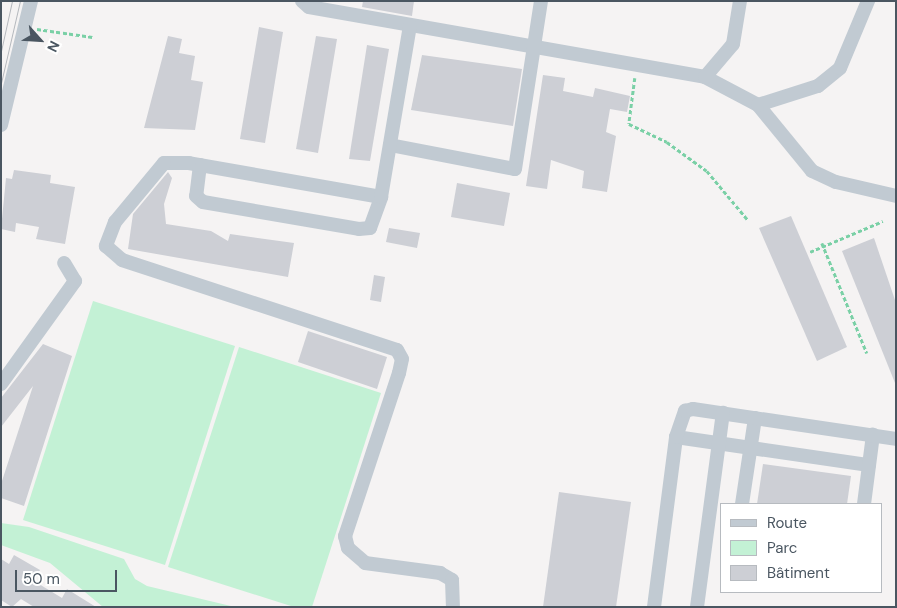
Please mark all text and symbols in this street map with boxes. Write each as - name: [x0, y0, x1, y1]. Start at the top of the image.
- north arrow: [15, 15, 65, 65]
- text: N: [43, 38, 64, 55]
- legend: [720, 503, 882, 593]
- text: Route: [767, 513, 807, 533]
- text: Parc: [767, 538, 797, 558]
- scale bar: [18, 560, 120, 592]
- text: Bâtiment: [767, 563, 830, 583]
- text: 50 m: [23, 569, 60, 589]

